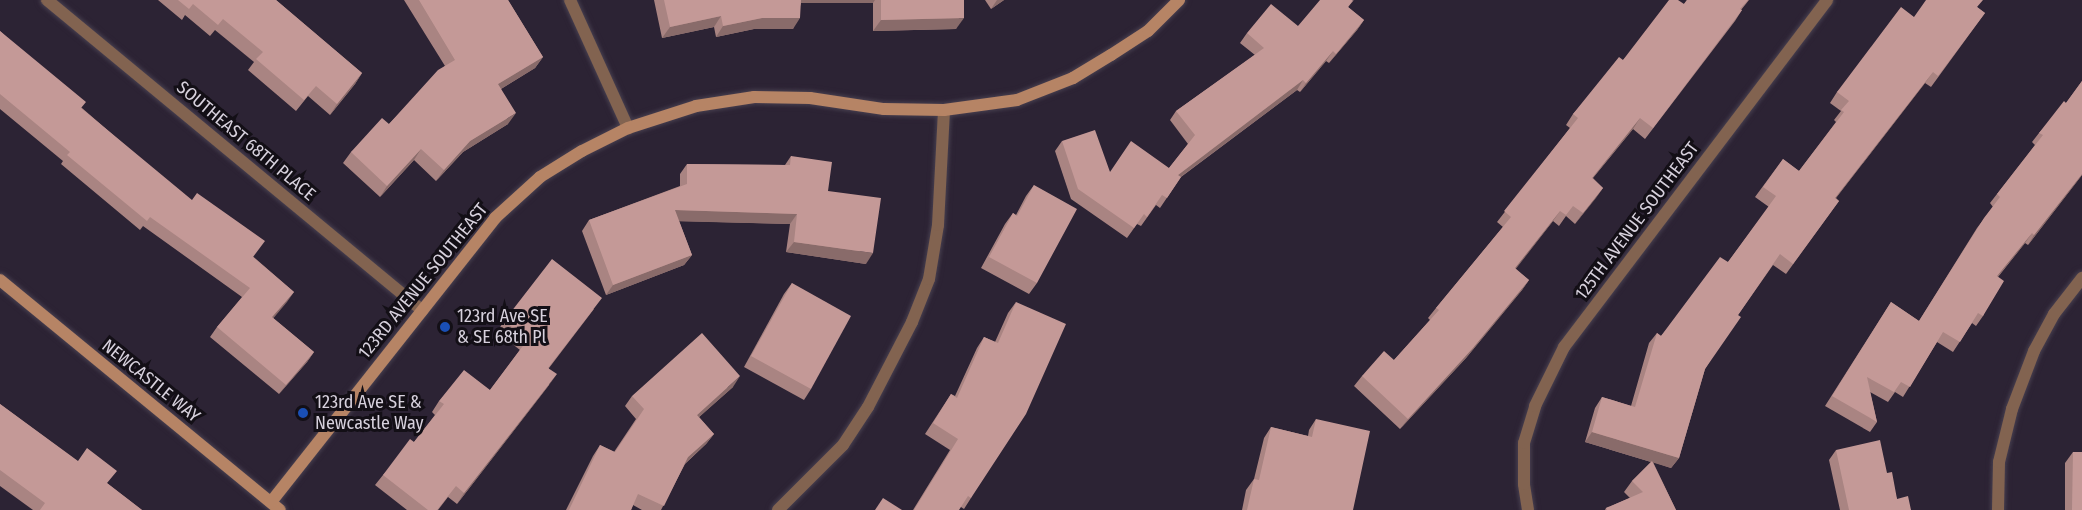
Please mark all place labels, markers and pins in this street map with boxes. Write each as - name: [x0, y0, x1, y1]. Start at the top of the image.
- place label: 123rd Ave SE & SE 68th Pl: [457, 306, 548, 348]
- marker: 123rd Ave SE & SE 68th Pl: [438, 320, 452, 334]
- place label: 123rd Ave SE & Newcastle Way: [315, 392, 424, 434]
- marker: 123rd Ave SE & Newcastle Way: [296, 406, 310, 420]

